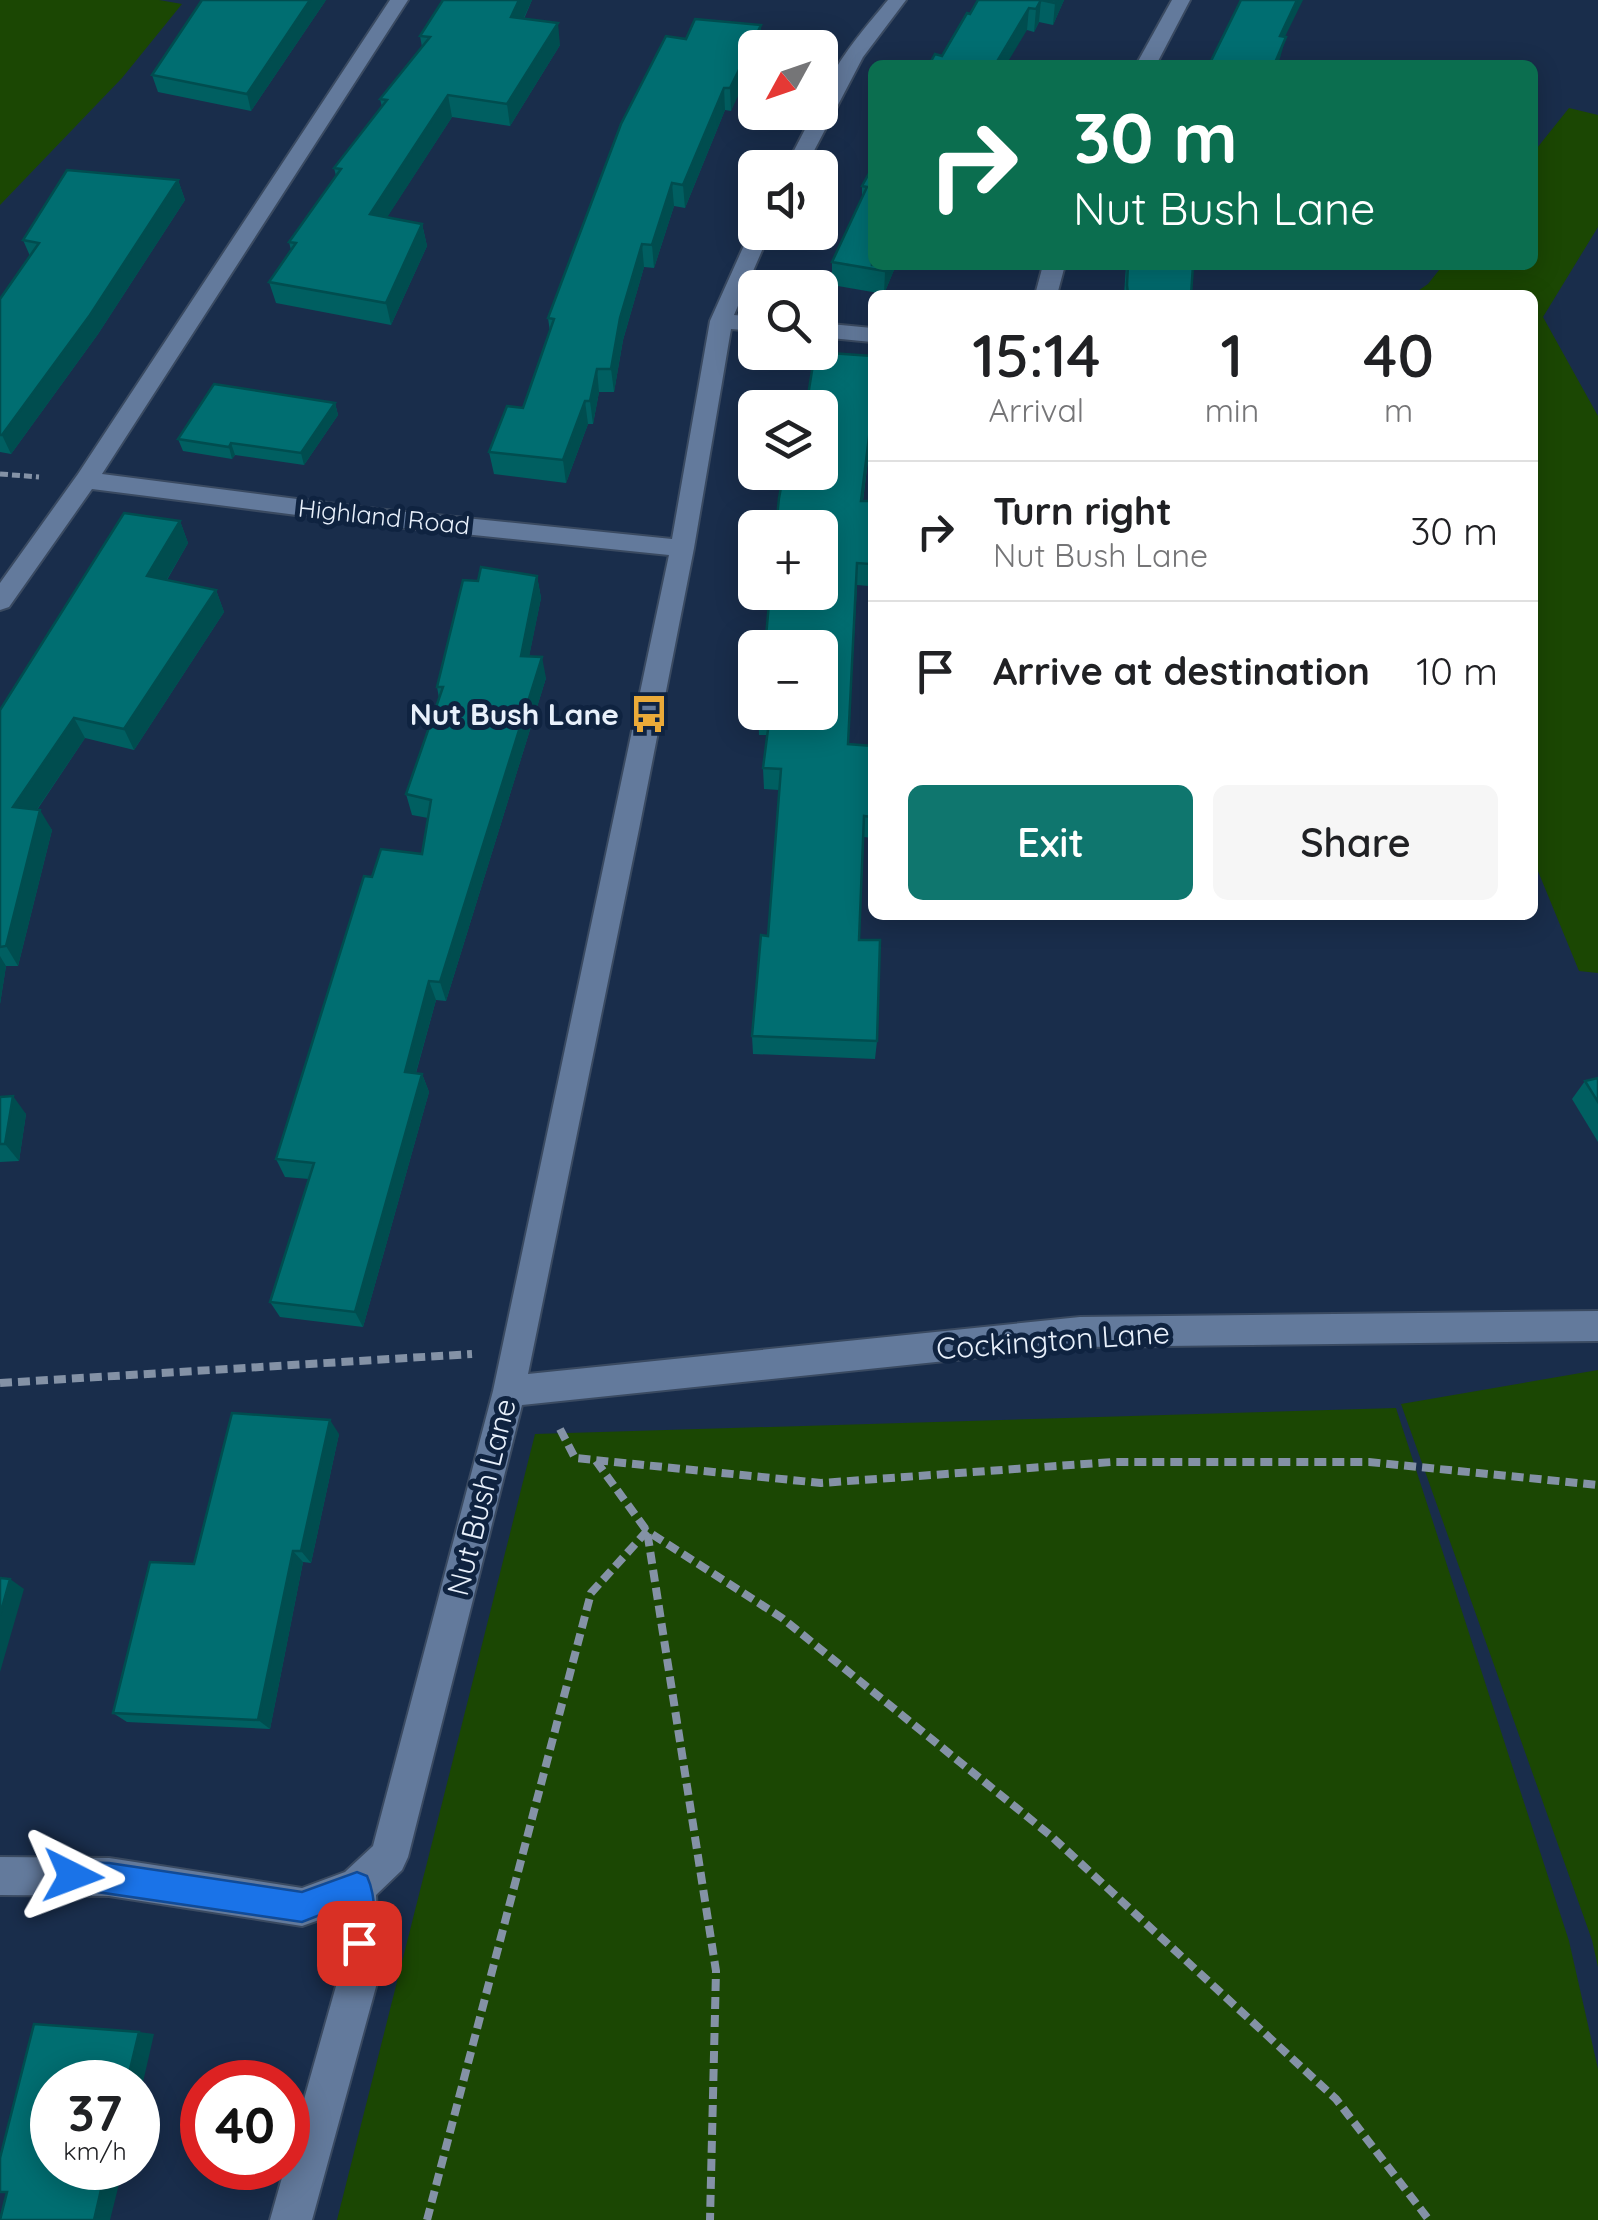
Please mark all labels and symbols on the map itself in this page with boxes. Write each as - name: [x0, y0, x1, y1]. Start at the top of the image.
- north arrow: [738, 30, 838, 130]
- street label: Highland Road: [297, 492, 471, 540]
- bus stop icon: Nut Bush Lane: [628, 693, 670, 735]
- place label: Nut Bush Lane: [410, 695, 619, 733]
- street label: Cockington Lane: [935, 1313, 1171, 1367]
- street label: Nut Bush Lane: [438, 1395, 524, 1599]
- position arrow: [21, 1824, 125, 1928]
- pin: [317, 1901, 402, 1986]
- speed limit sign: 40: [180, 2060, 310, 2190]

